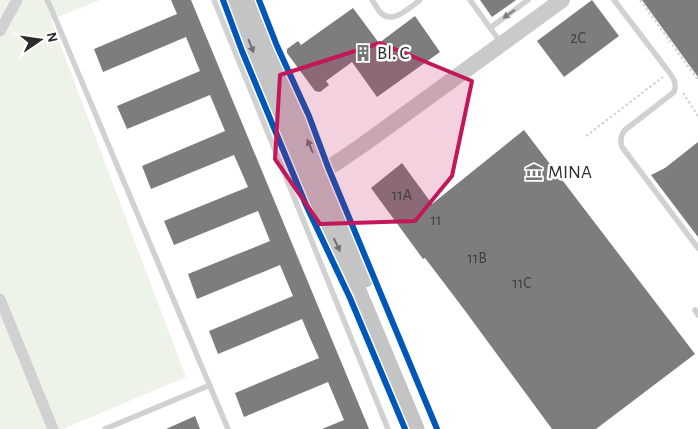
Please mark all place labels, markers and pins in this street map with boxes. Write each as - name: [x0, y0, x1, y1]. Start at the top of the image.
- building icon: Bl. C: [353, 43, 373, 63]
- place label: Bl. C: [377, 44, 409, 63]
- museum icon: MINA: [524, 162, 544, 182]
- place label: MINA: [548, 163, 592, 182]

